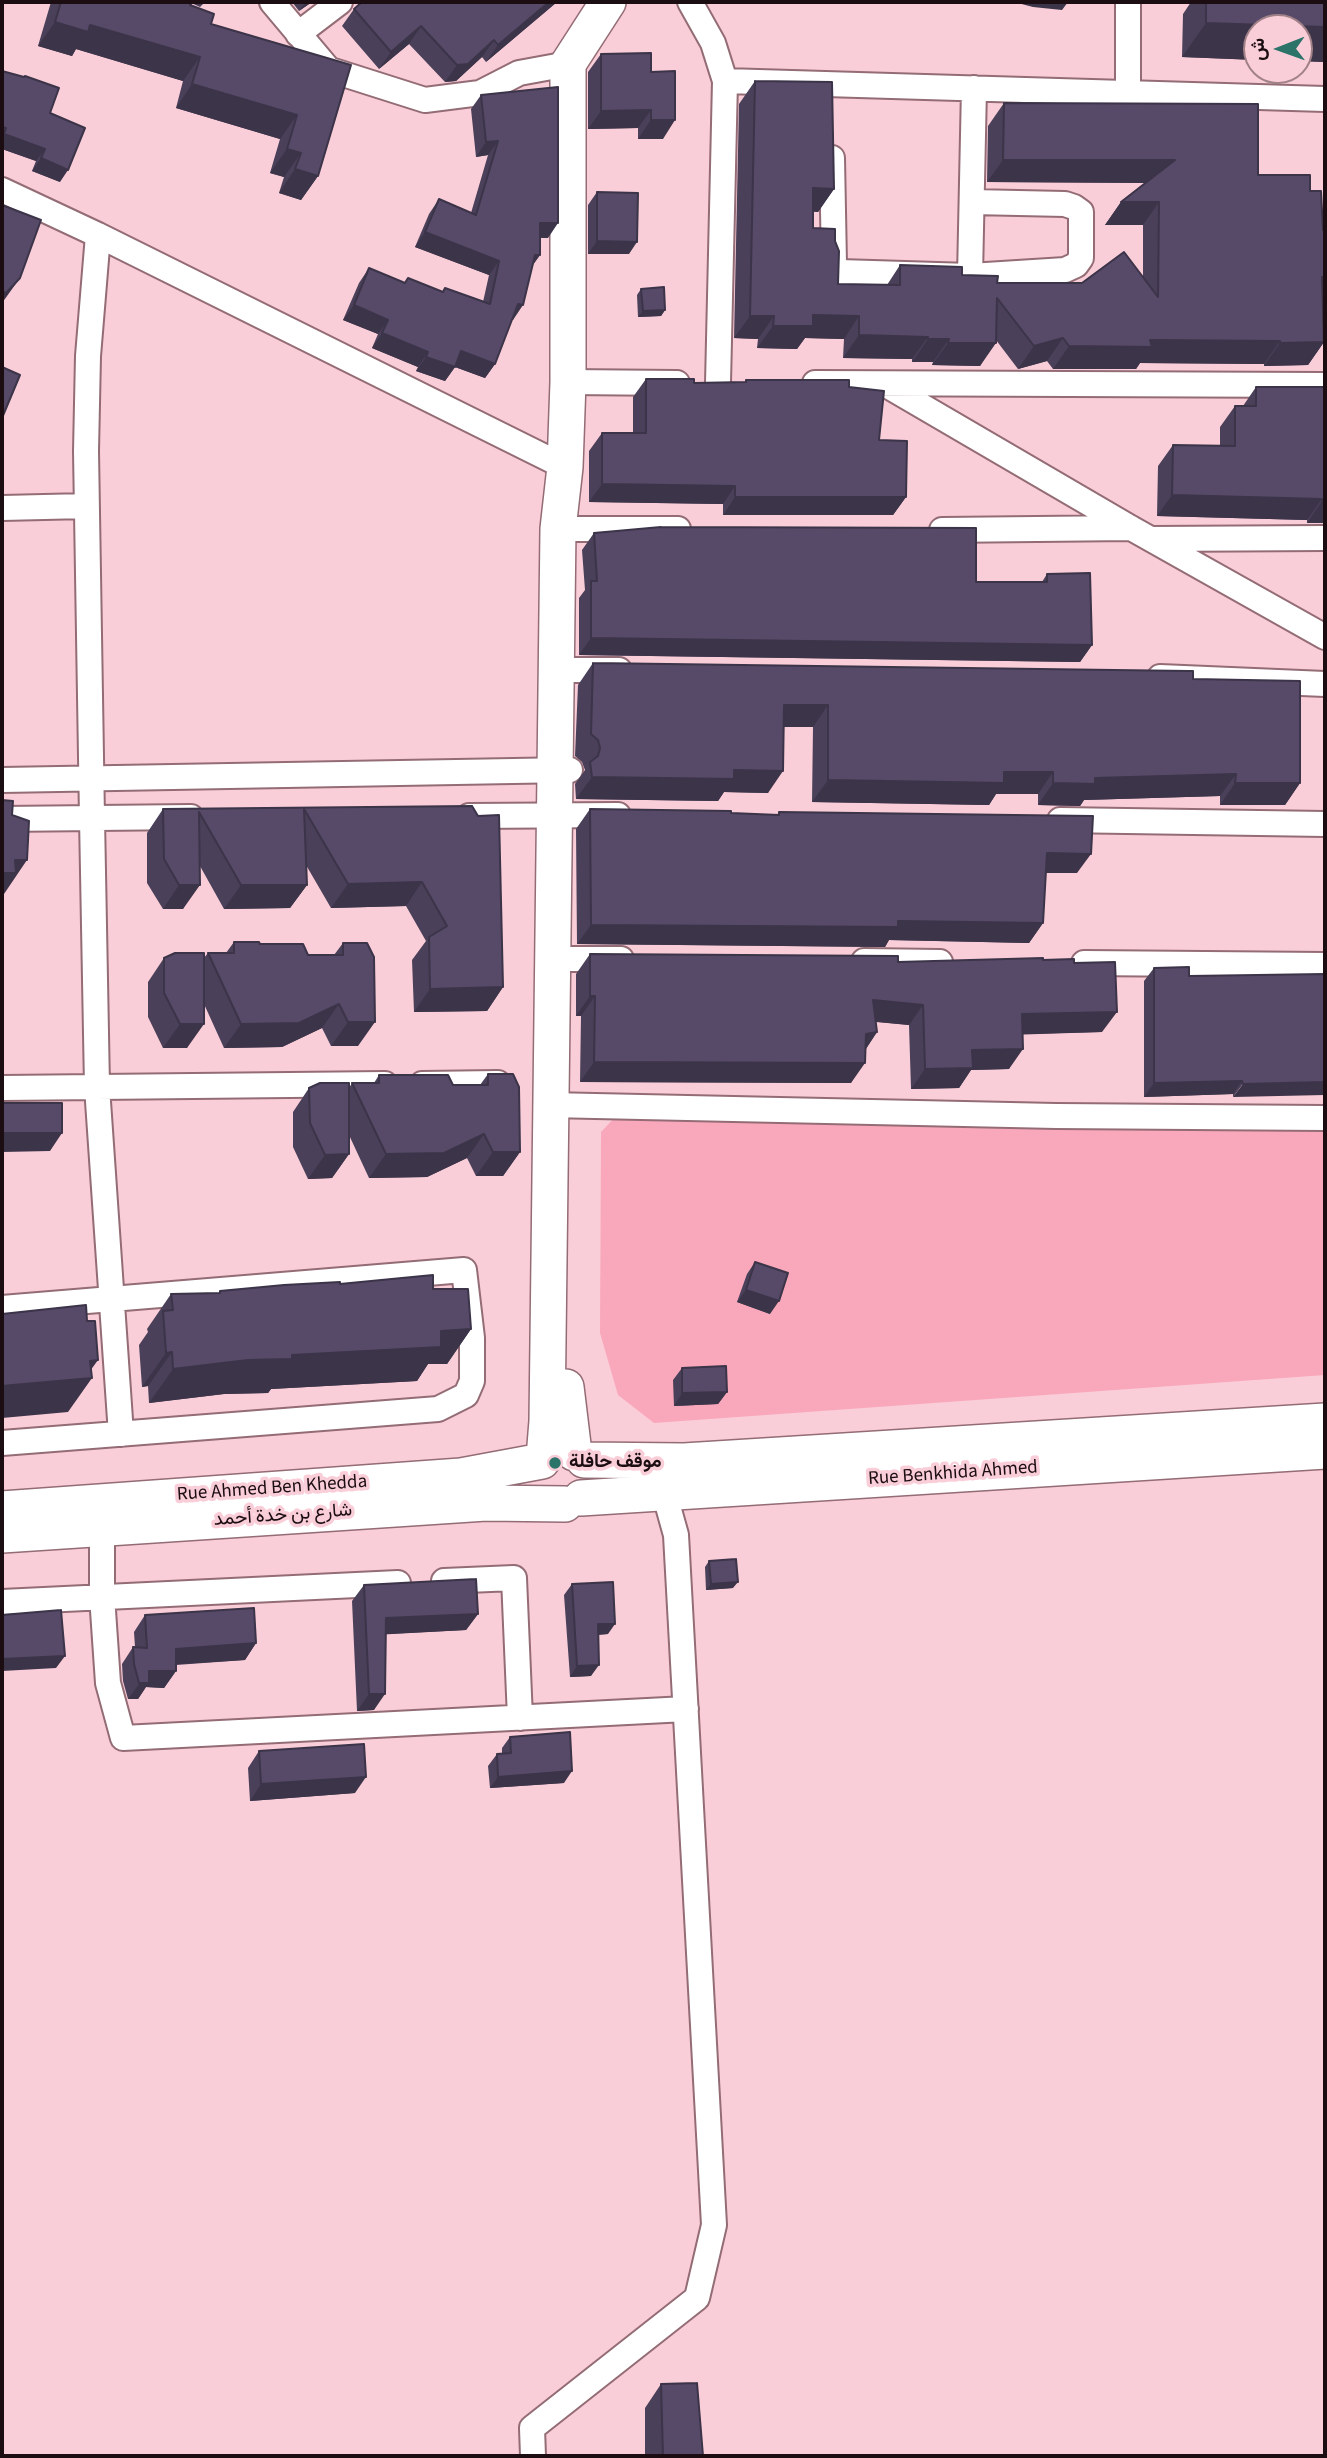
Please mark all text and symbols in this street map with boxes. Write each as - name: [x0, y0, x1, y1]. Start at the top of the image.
- north arrow: [1243, 14, 1313, 84]
- text: ش: [1245, 38, 1272, 61]
- place label: موقف حافلة: [569, 1452, 662, 1474]
- marker: موقف حافلة: [547, 1455, 563, 1471]
- street label: Rue Benkhida Ahmed: [867, 1457, 1039, 1491]
- street label: Rue Ahmed Ben Khedda: [176, 1471, 368, 1507]
- street label: شارع بن خدة أحمد: [213, 1500, 353, 1532]

